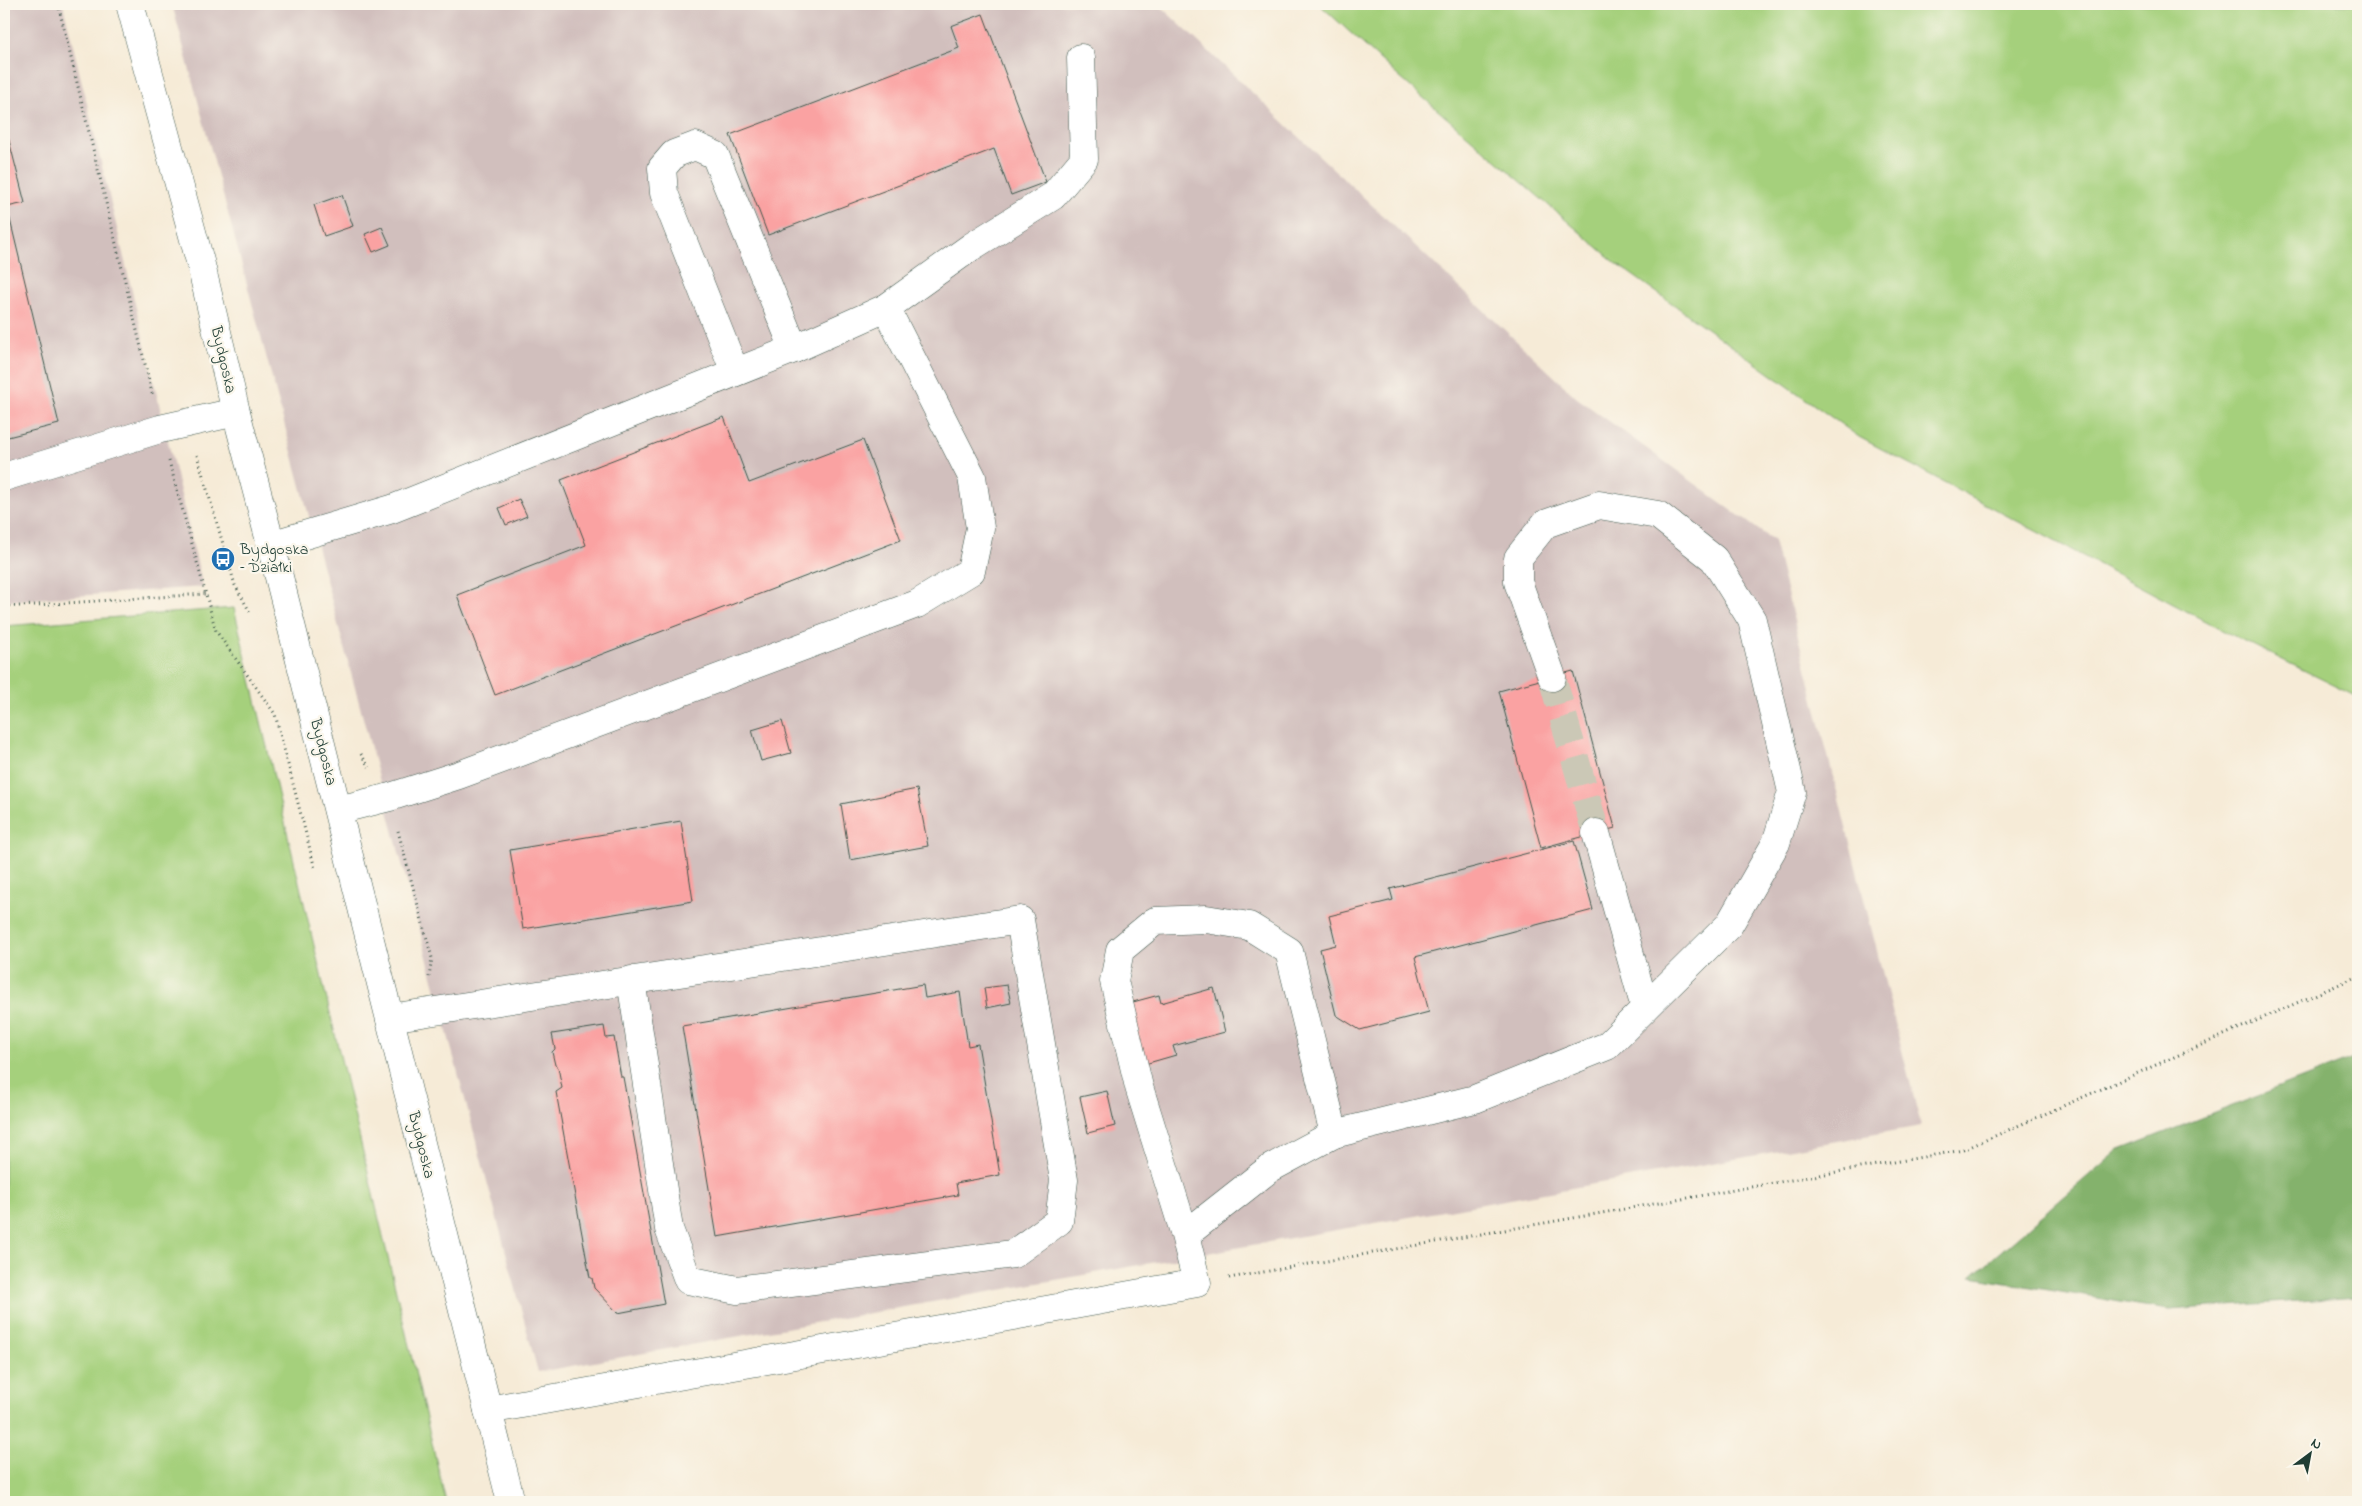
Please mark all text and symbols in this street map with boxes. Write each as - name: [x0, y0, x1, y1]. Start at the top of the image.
- street label: Bydgoska: [203, 323, 242, 396]
- place label: Bydgoska – Działki: [239, 538, 308, 580]
- bus stop icon: Bydgoska – Działki: [210, 546, 236, 572]
- street label: Bydgoska: [303, 715, 343, 788]
- street label: Bydgoska: [401, 1108, 441, 1181]
- north arrow: [2284, 1428, 2334, 1478]
- text: N: [2307, 1433, 2326, 1456]

